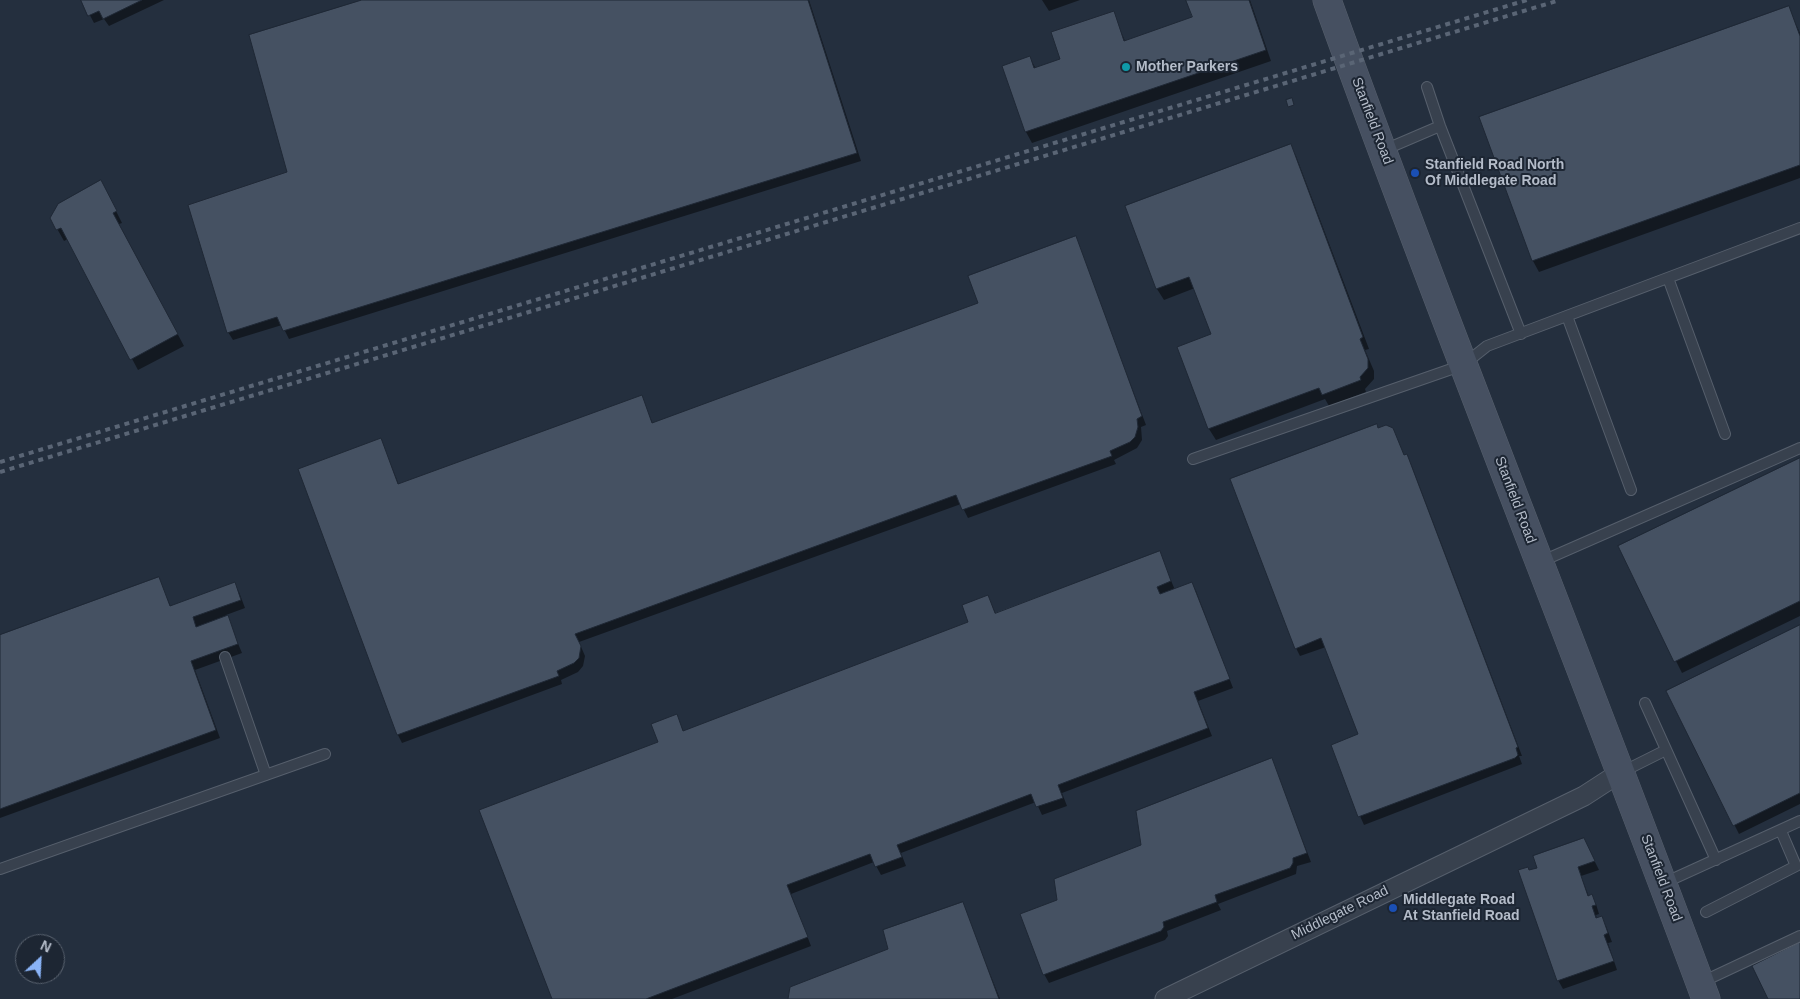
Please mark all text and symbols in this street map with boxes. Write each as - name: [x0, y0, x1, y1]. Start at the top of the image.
- place label: Mother Parkers: [1136, 59, 1238, 75]
- marker: Mother Parkers: [1120, 61, 1132, 73]
- street label: Stanfield Road: [1348, 75, 1396, 167]
- place label: Stanfield Road North Of Middlegate Road: [1425, 157, 1564, 190]
- marker: Stanfield Road North Of Middlegate Road: [1409, 167, 1421, 179]
- street label: Stanfield Road: [1491, 454, 1539, 546]
- street label: Stanfield Road: [1637, 832, 1685, 924]
- street label: Middlegate Road: [1289, 882, 1391, 944]
- place label: Middlegate Road At Stanfield Road: [1403, 892, 1520, 924]
- marker: Middlegate Road At Stanfield Road: [1387, 902, 1399, 914]
- north arrow: [15, 934, 65, 984]
- text: N: [38, 937, 54, 956]

